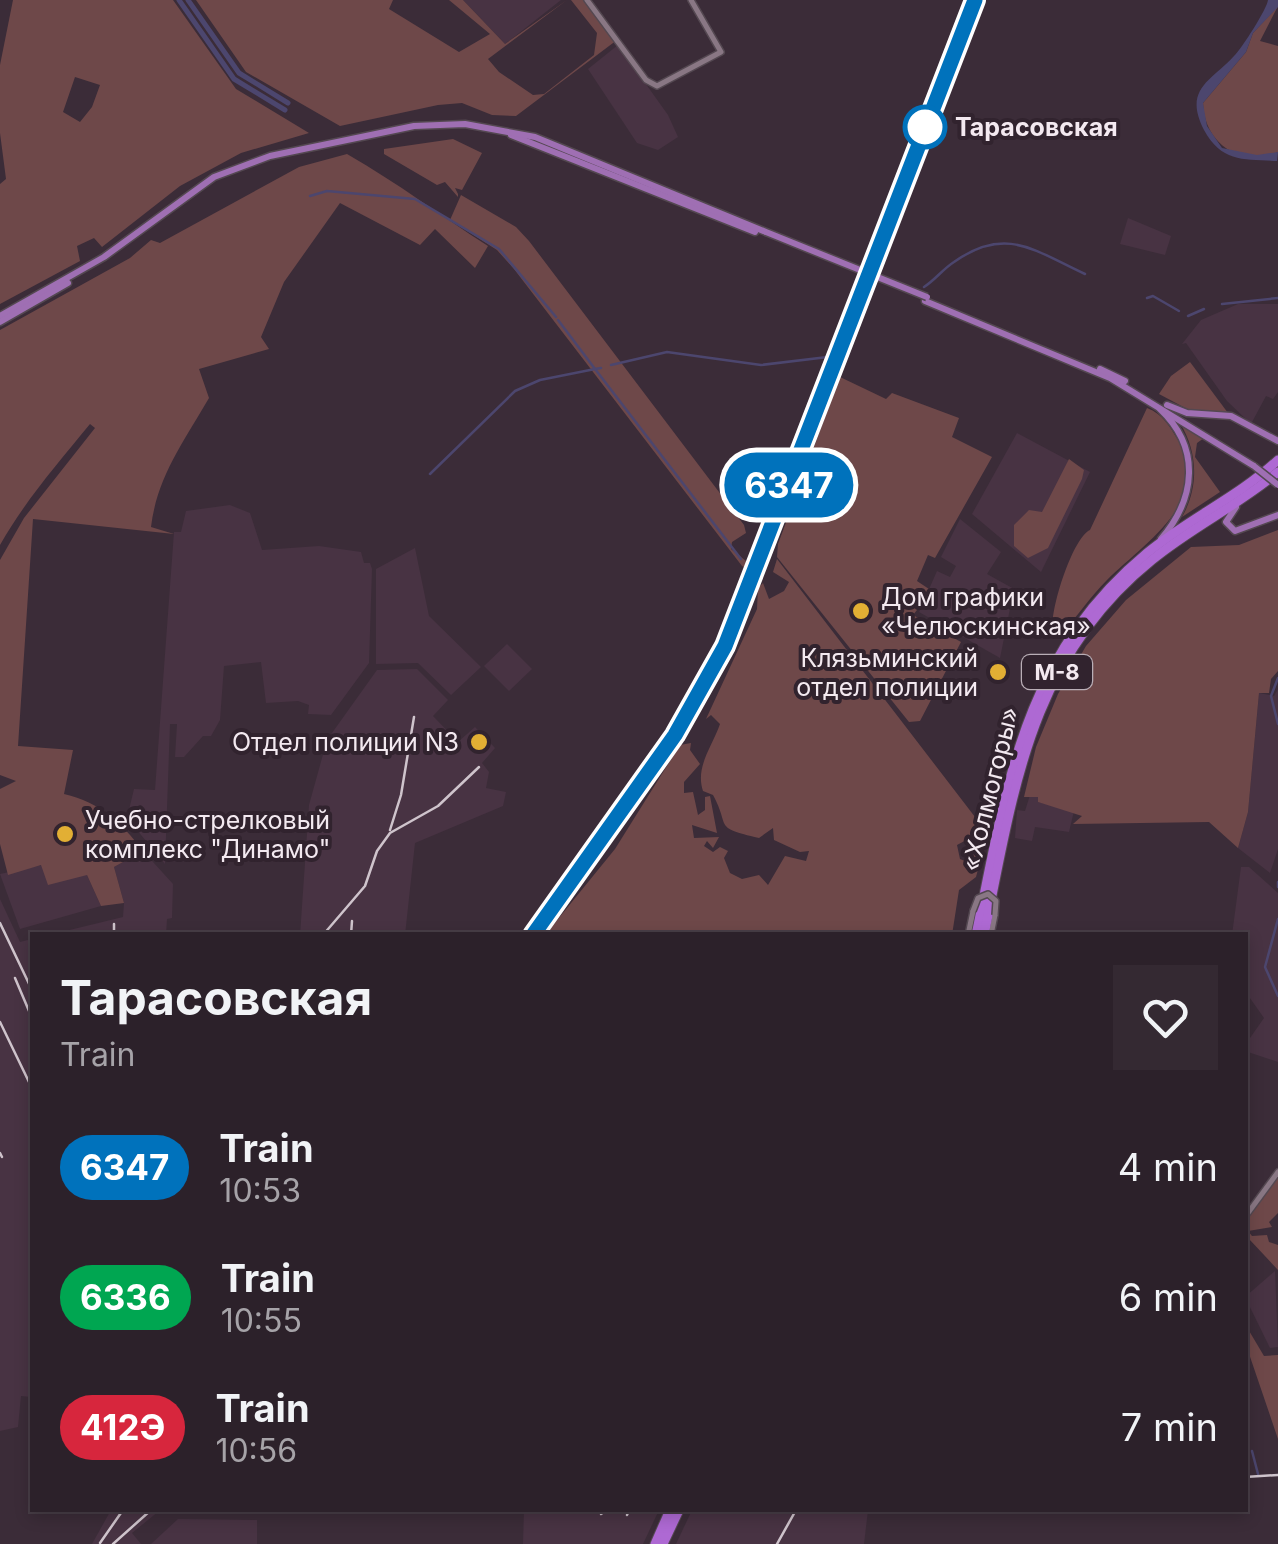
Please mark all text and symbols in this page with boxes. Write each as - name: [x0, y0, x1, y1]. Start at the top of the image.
- marker: Тарасовская: [904, 106, 946, 148]
- place label: Тарасовская: [955, 112, 1118, 142]
- line badge: 6347: [719, 452, 859, 518]
- text: 6347: [744, 464, 834, 506]
- place label: Дом графики «Челюскинская»: [881, 582, 1091, 641]
- marker: Дом графики «Челюскинская»: [850, 600, 872, 622]
- place label: Клязьминский отдел полиции: [796, 643, 978, 702]
- road number: М-8: [1022, 655, 1092, 689]
- marker: Клязьминский отдел полиции: [987, 661, 1009, 683]
- street label: «Холмогоры»: [955, 704, 1025, 874]
- place label: Отдел полиции N3: [232, 727, 459, 757]
- marker: Отдел полиции N3: [468, 731, 490, 753]
- place label: Учебно-стрелковый комплекс "Динамо": [85, 805, 330, 864]
- marker: Учебно-стрелковый комплекс "Динамо": [54, 823, 76, 845]
- button: heart: [1113, 965, 1218, 1070]
- text: Тарасовская: [60, 968, 372, 1027]
- text: Train: [60, 1035, 136, 1074]
- text: Train: [219, 1125, 314, 1171]
- text: 4 min: [1118, 1144, 1218, 1190]
- text: 6347: [80, 1146, 169, 1188]
- text: 10:53: [219, 1171, 301, 1210]
- text: Train: [221, 1255, 315, 1301]
- text: 6 min: [1119, 1274, 1218, 1320]
- text: 6336: [80, 1276, 171, 1318]
- text: 10:55: [221, 1301, 302, 1340]
- text: Train: [215, 1385, 310, 1431]
- text: 7 min: [1121, 1404, 1218, 1450]
- text: 412Э: [80, 1406, 165, 1448]
- text: 10:56: [215, 1431, 297, 1470]

